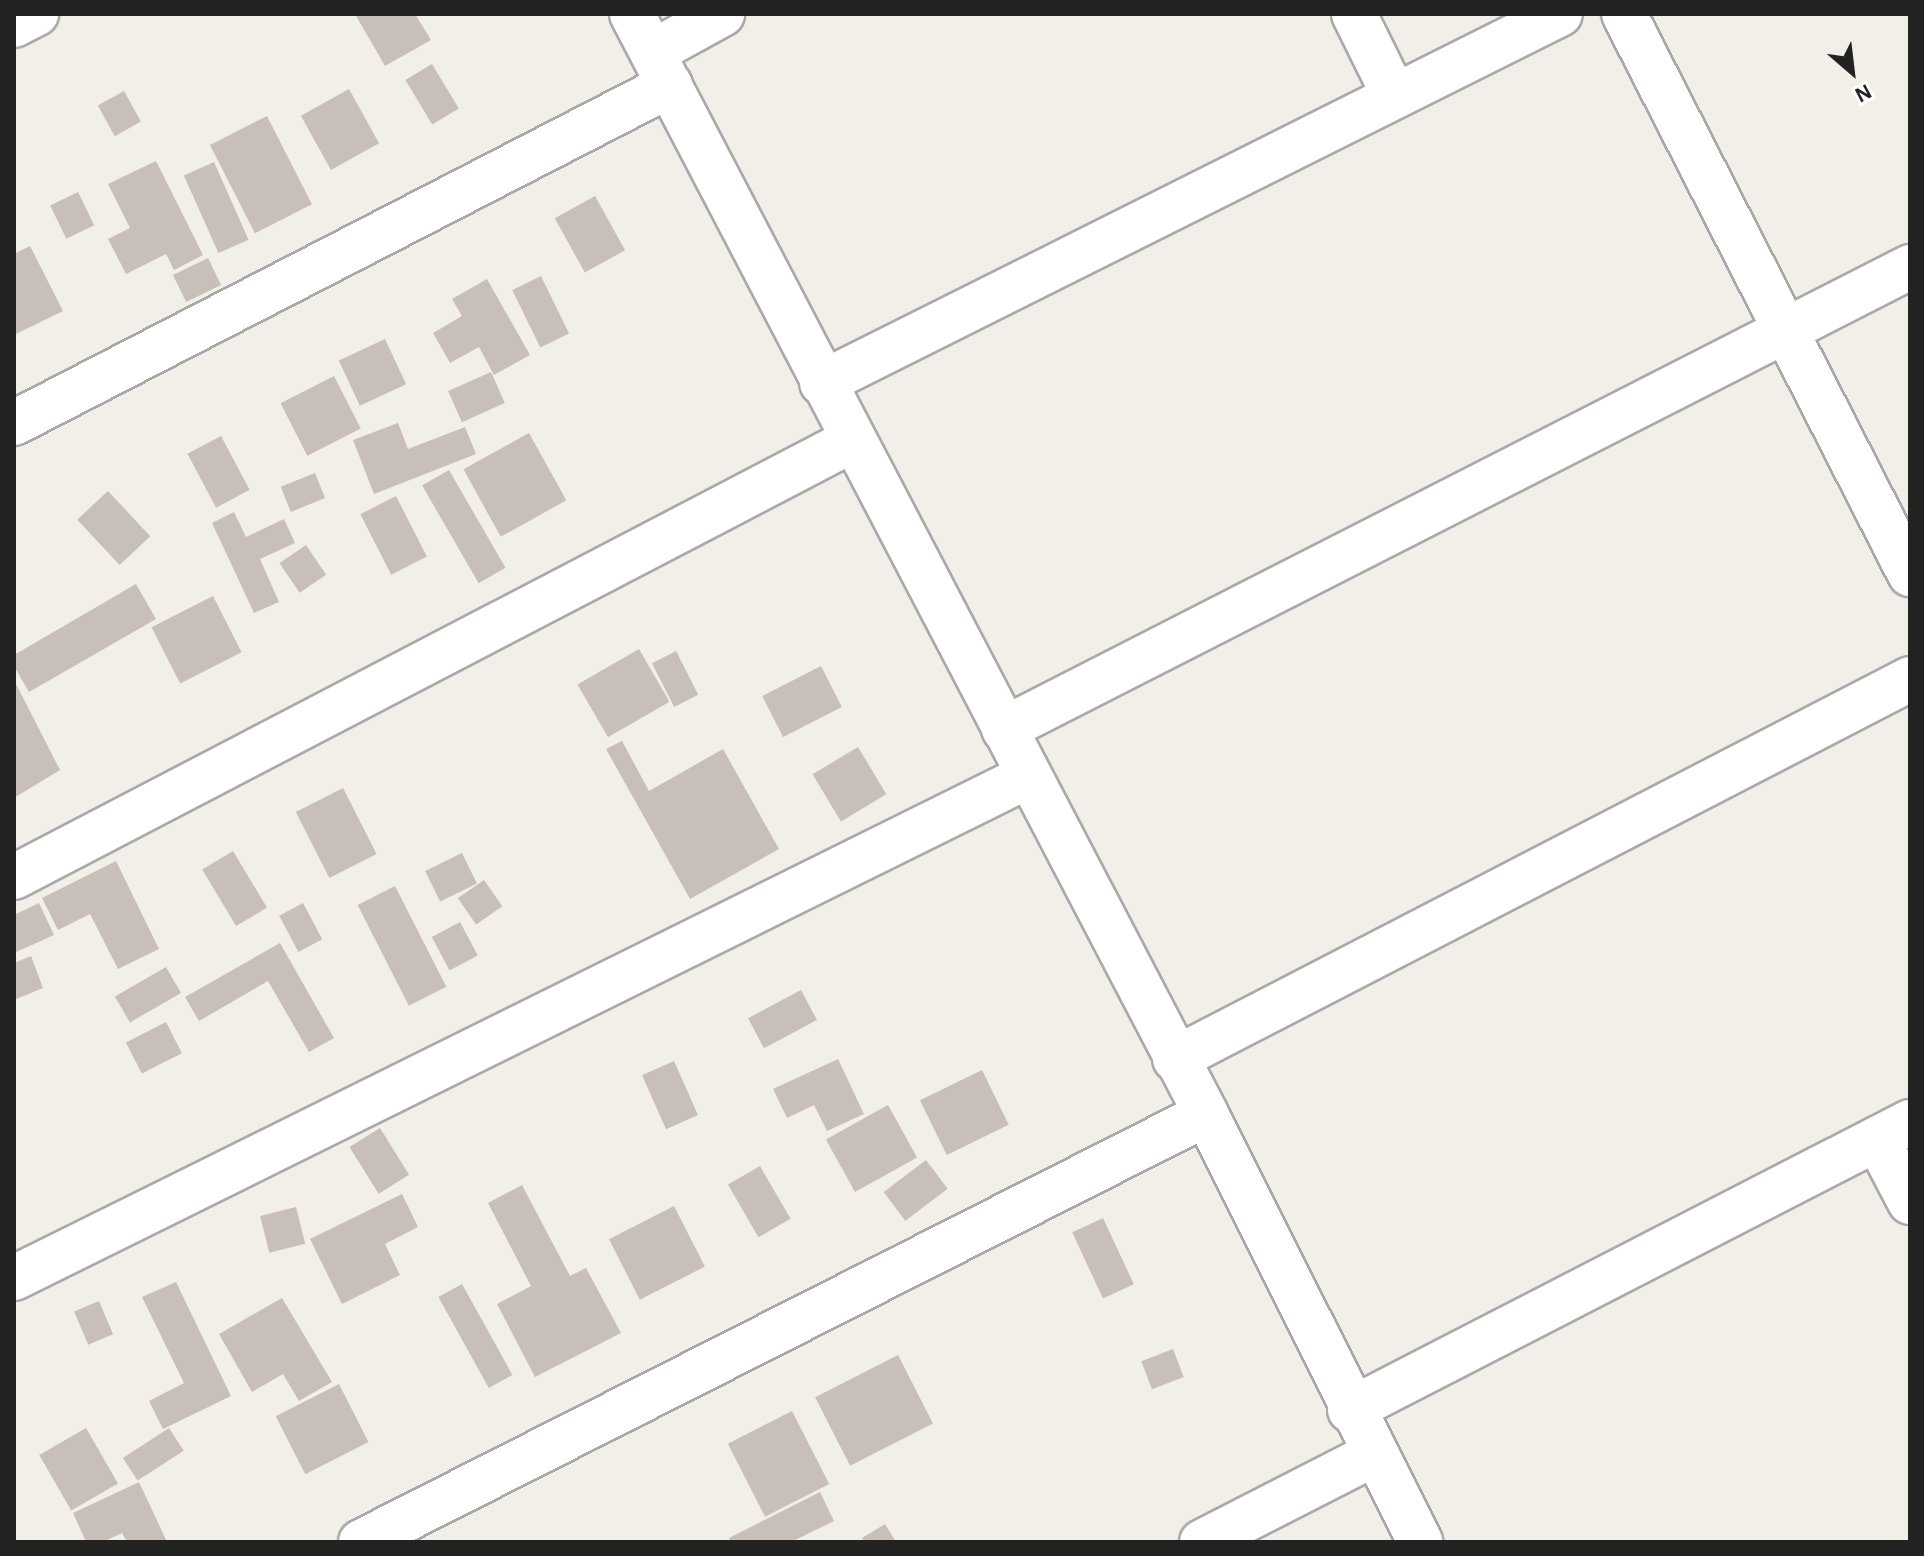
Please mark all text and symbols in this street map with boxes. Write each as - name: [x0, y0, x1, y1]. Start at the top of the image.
- north arrow: [1812, 32, 1892, 112]
- text: N: [1851, 80, 1875, 106]

